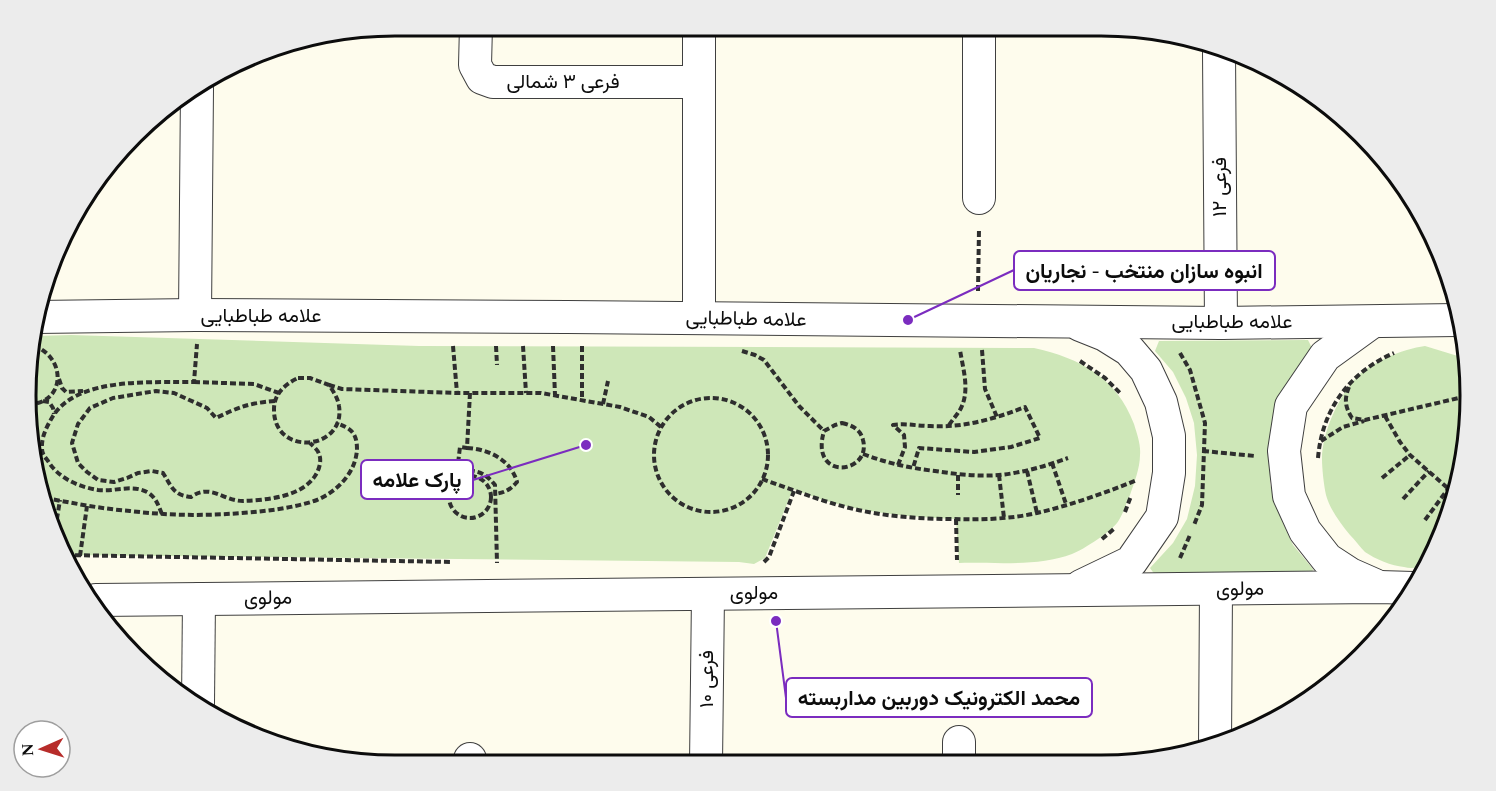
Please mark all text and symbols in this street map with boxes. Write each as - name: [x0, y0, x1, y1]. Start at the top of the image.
- street label: فرعی ۳ شمالی: [506, 67, 620, 97]
- street label: فرعی ۱۲: [1205, 157, 1235, 217]
- callout: انبوه سازان منتخب - نجاریان: [1014, 251, 1275, 290]
- text: انبوه سازان منتخب - نجاریان: [1025, 256, 1263, 288]
- street label: علامه طباطبایی: [201, 301, 321, 331]
- street label: علامه طباطبایی: [685, 303, 807, 335]
- street label: علامه طباطبایی: [1172, 307, 1292, 337]
- callout: پارک علامه: [361, 460, 473, 499]
- text: پارک علامه: [373, 465, 461, 497]
- street label: مولوی: [1216, 574, 1264, 604]
- street label: مولوی: [730, 578, 778, 608]
- street label: مولوی: [244, 583, 292, 613]
- street label: فرعی ۱۰: [692, 650, 722, 708]
- callout: محمد الکترونیک دوربین مداربسته: [786, 678, 1092, 717]
- text: محمد الکترونیک دوربین مداربسته: [798, 683, 1080, 715]
- north arrow: [12, 719, 72, 779]
- text: N: [16, 743, 40, 757]

